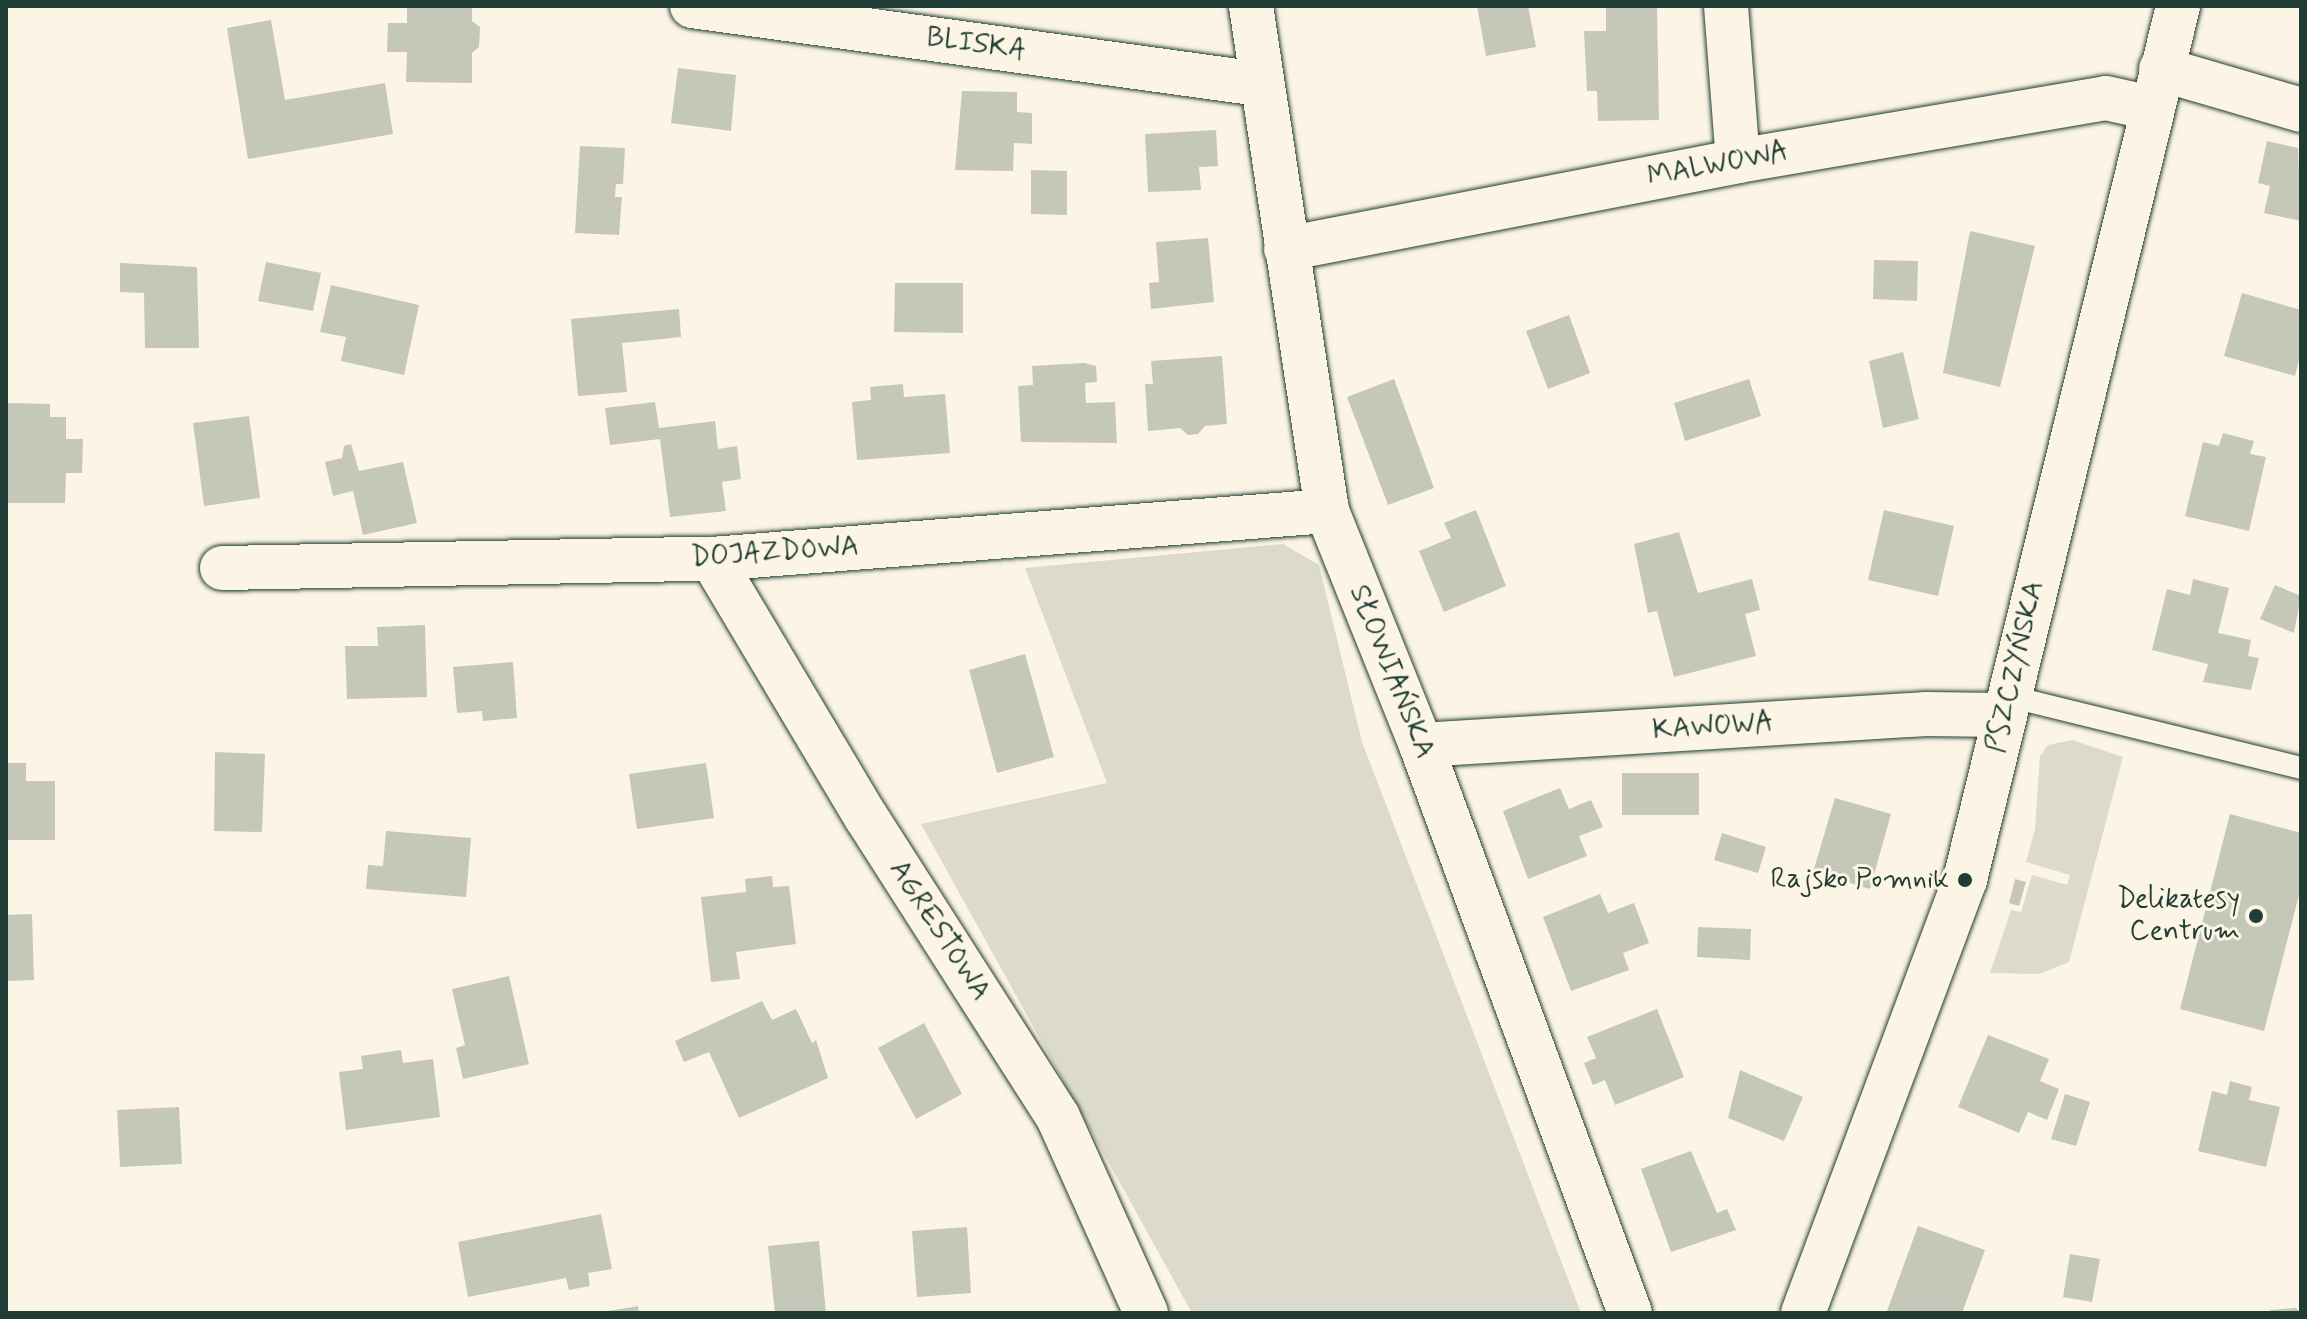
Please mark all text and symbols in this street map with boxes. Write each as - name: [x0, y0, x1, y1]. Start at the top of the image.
- street label: BLISKA: [924, 21, 1028, 69]
- street label: MALWOWA: [1645, 135, 1791, 195]
- street label: DOJAZDOWA: [690, 530, 860, 576]
- street label: PSZCZYŃSKA: [1980, 578, 2052, 756]
- street label: SŁOWIAŃSKA: [1341, 580, 1441, 764]
- street label: KAWOWA: [1651, 706, 1775, 748]
- street label: AGRESTOWA: [881, 855, 997, 1007]
- place label: Rajsko Pomnik: [1769, 863, 1949, 897]
- marker: Rajsko Pomnik: [1956, 871, 1974, 889]
- place label: Delikatesy Centrum: [2117, 883, 2240, 949]
- marker: Delikatesy Centrum: [2247, 907, 2265, 925]

